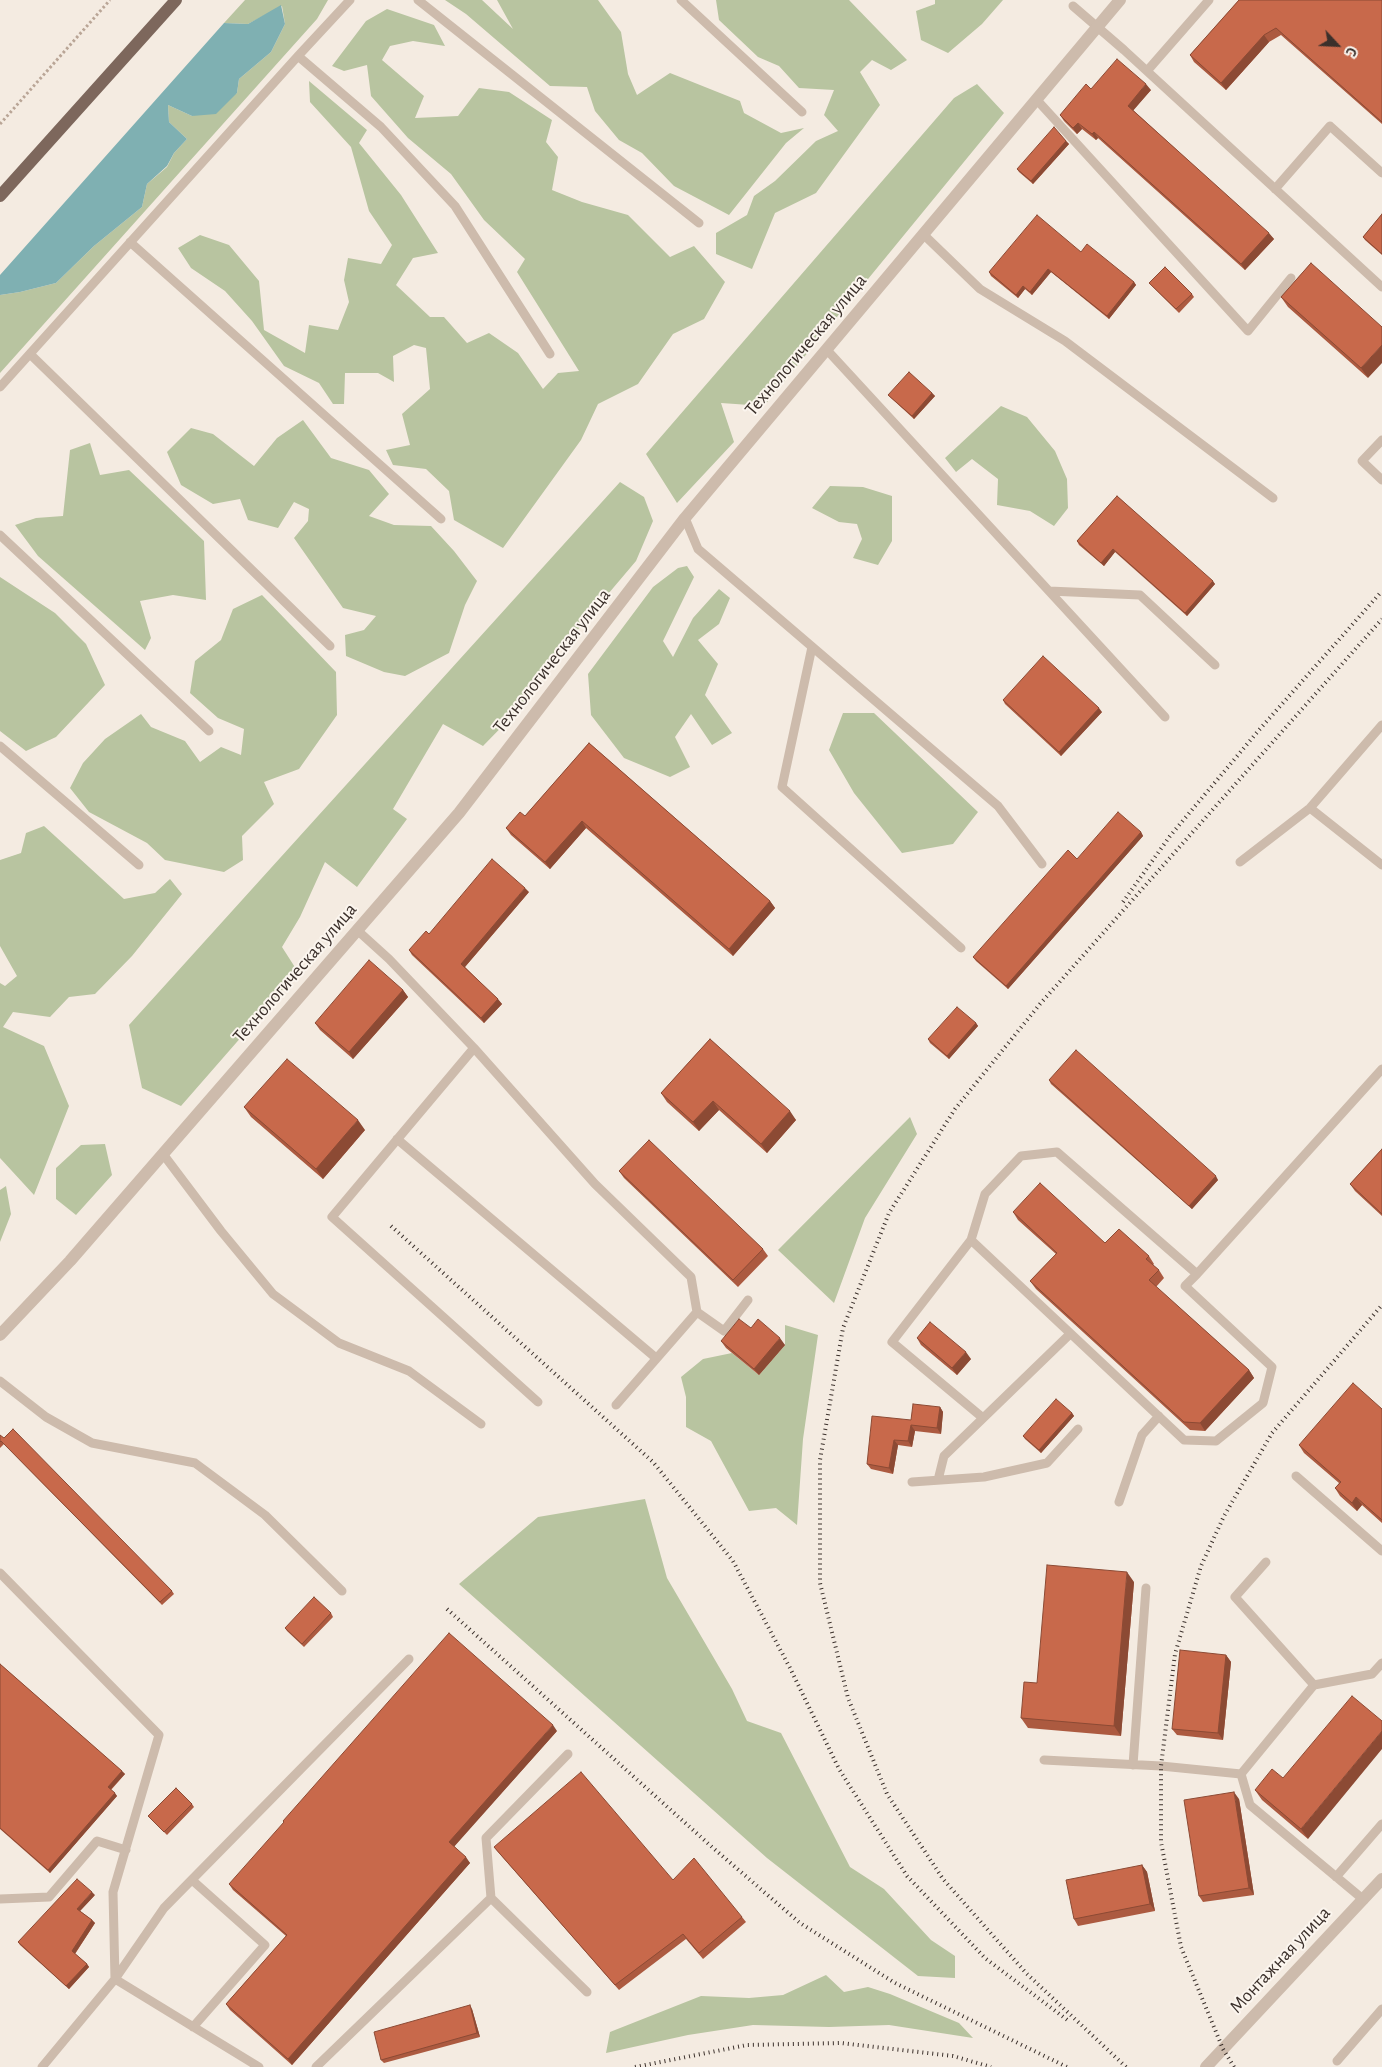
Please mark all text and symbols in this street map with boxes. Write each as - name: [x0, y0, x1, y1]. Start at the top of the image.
- north arrow: [1312, 20, 1362, 70]
- text: С: [1343, 45, 1359, 58]
- street label: Технологическая улица: [740, 270, 872, 420]
- street label: Технологическая улица: [488, 584, 616, 738]
- street label: Технологическая улица: [228, 899, 362, 1047]
- street label: Монтажная улица: [1225, 1902, 1335, 2018]

